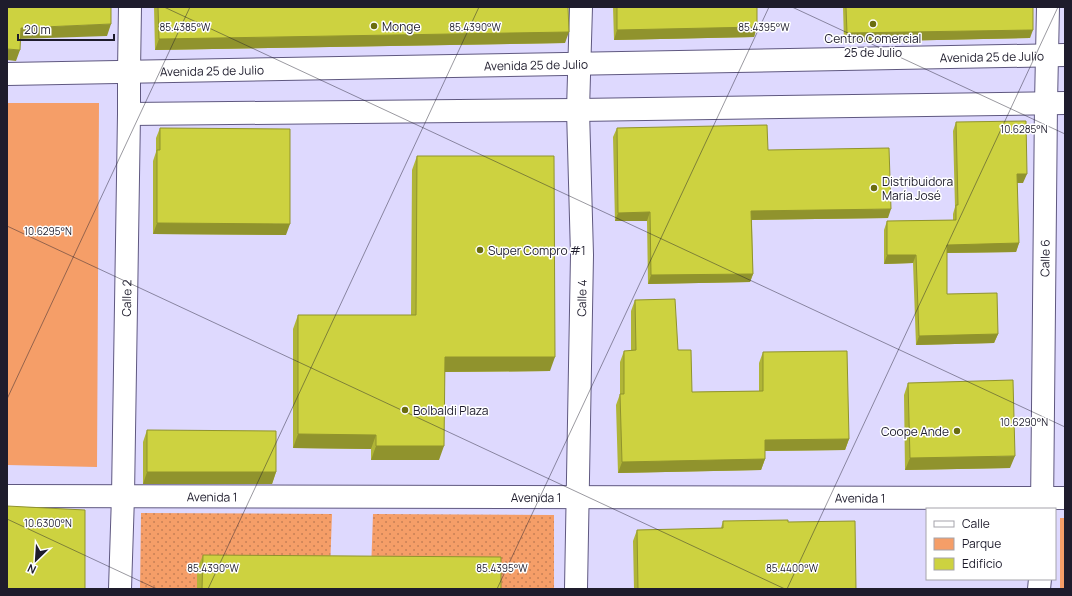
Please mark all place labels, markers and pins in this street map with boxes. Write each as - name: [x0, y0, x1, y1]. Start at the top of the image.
- place label: Monge: [382, 18, 420, 35]
- marker: Centro Comercial 25 de Julio: [868, 19, 878, 29]
- marker: Monge: [369, 21, 379, 31]
- place label: Centro Comercial 25 de Julio: [825, 30, 921, 61]
- place label: Distribuidora María José: [882, 173, 953, 204]
- marker: Distribuidora María José: [869, 183, 879, 193]
- place label: Super Compro #1: [488, 242, 586, 259]
- marker: Super Compro #1: [475, 245, 485, 255]
- place label: Bolbaldi Plaza: [413, 402, 489, 419]
- marker: Bolbaldi Plaza: [400, 405, 410, 415]
- place label: Coope Ande: [881, 423, 949, 440]
- marker: Coope Ande: [952, 426, 962, 436]

